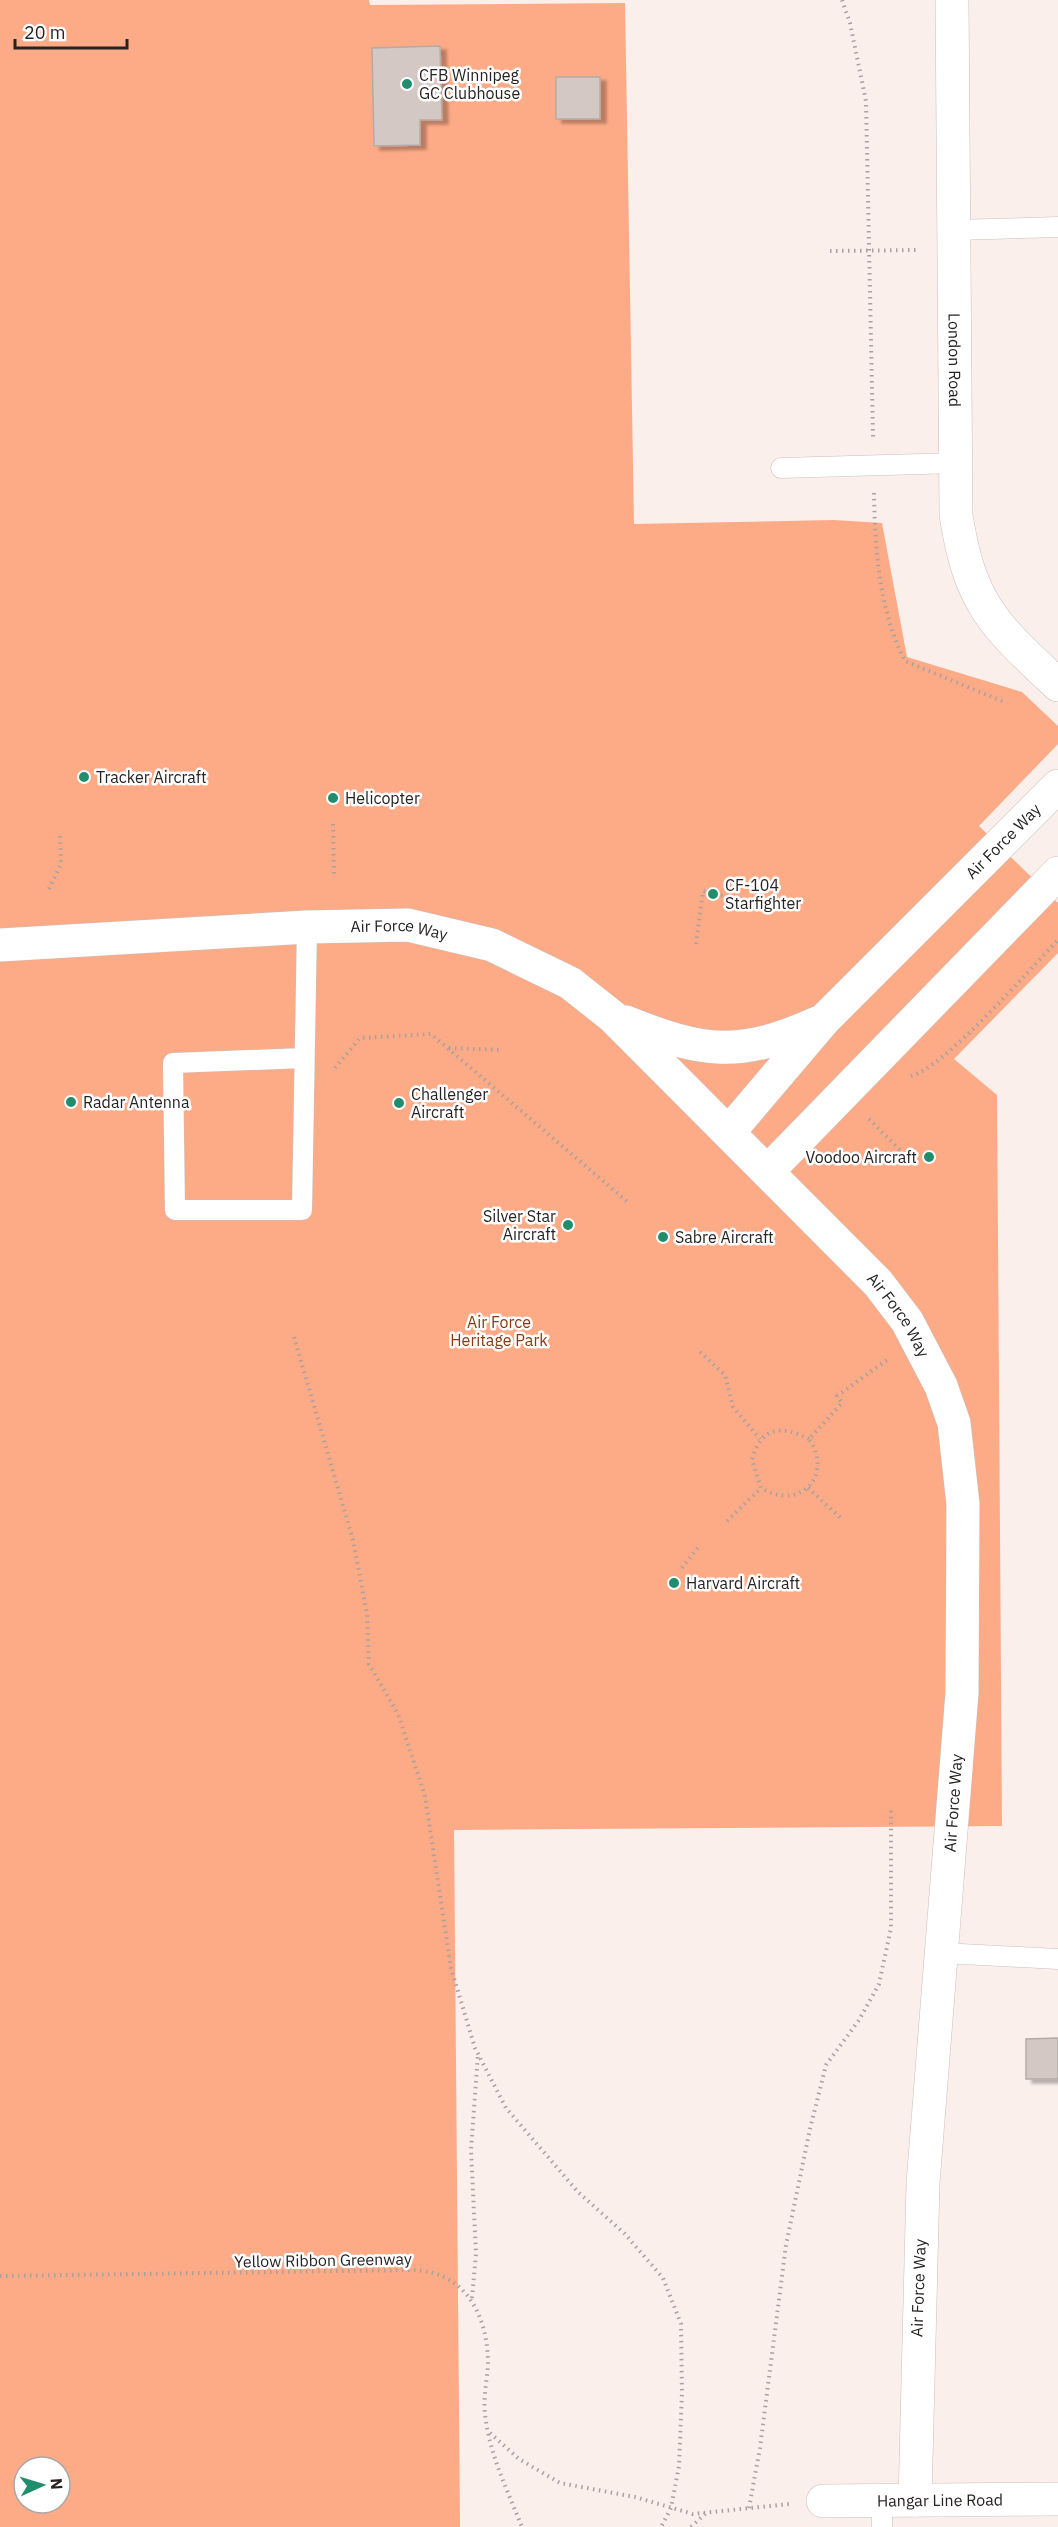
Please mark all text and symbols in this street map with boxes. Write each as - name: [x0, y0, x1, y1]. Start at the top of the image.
- scale bar: [15, 12, 128, 50]
- text: 20 m: [24, 21, 66, 44]
- place label: CFB Winnipeg GC Clubhouse: [419, 65, 520, 103]
- marker: CFB Winnipeg GC Clubhouse: [400, 77, 414, 91]
- street label: London Road: [944, 313, 965, 407]
- place label: Tracker Aircraft: [96, 767, 207, 787]
- marker: Tracker Aircraft: [77, 770, 91, 784]
- place label: Helicopter: [345, 788, 420, 808]
- marker: Helicopter: [326, 791, 340, 805]
- street label: Air Force Way: [961, 799, 1045, 883]
- place label: CF-104 Starfighter: [725, 875, 801, 913]
- marker: CF-104 Starfighter: [706, 887, 720, 901]
- street label: Air Force Way: [350, 915, 450, 944]
- place label: Challenger Aircraft: [411, 1084, 488, 1122]
- place label: Radar Antenna: [83, 1092, 190, 1112]
- marker: Radar Antenna: [64, 1095, 78, 1109]
- marker: Challenger Aircraft: [392, 1096, 406, 1110]
- place label: Voodoo Aircraft: [806, 1147, 917, 1167]
- marker: Voodoo Aircraft: [922, 1150, 936, 1164]
- place label: Silver Star Aircraft: [483, 1206, 556, 1244]
- marker: Silver Star Aircraft: [561, 1218, 575, 1232]
- place label: Sabre Aircraft: [675, 1227, 774, 1247]
- marker: Sabre Aircraft: [656, 1230, 670, 1244]
- street label: Air Force Way: [863, 1268, 934, 1361]
- park label: Air Force Heritage Park: [450, 1312, 548, 1350]
- place label: Harvard Aircraft: [686, 1573, 800, 1593]
- marker: Harvard Aircraft: [667, 1576, 681, 1590]
- street label: Air Force Way: [940, 1753, 966, 1853]
- street label: Air Force Way: [906, 2239, 930, 2337]
- street label: Yellow Ribbon Greenway: [234, 2248, 412, 2272]
- north arrow: [12, 2455, 72, 2515]
- text: N: [47, 2477, 67, 2490]
- street label: Hangar Line Road: [877, 2489, 1003, 2511]

